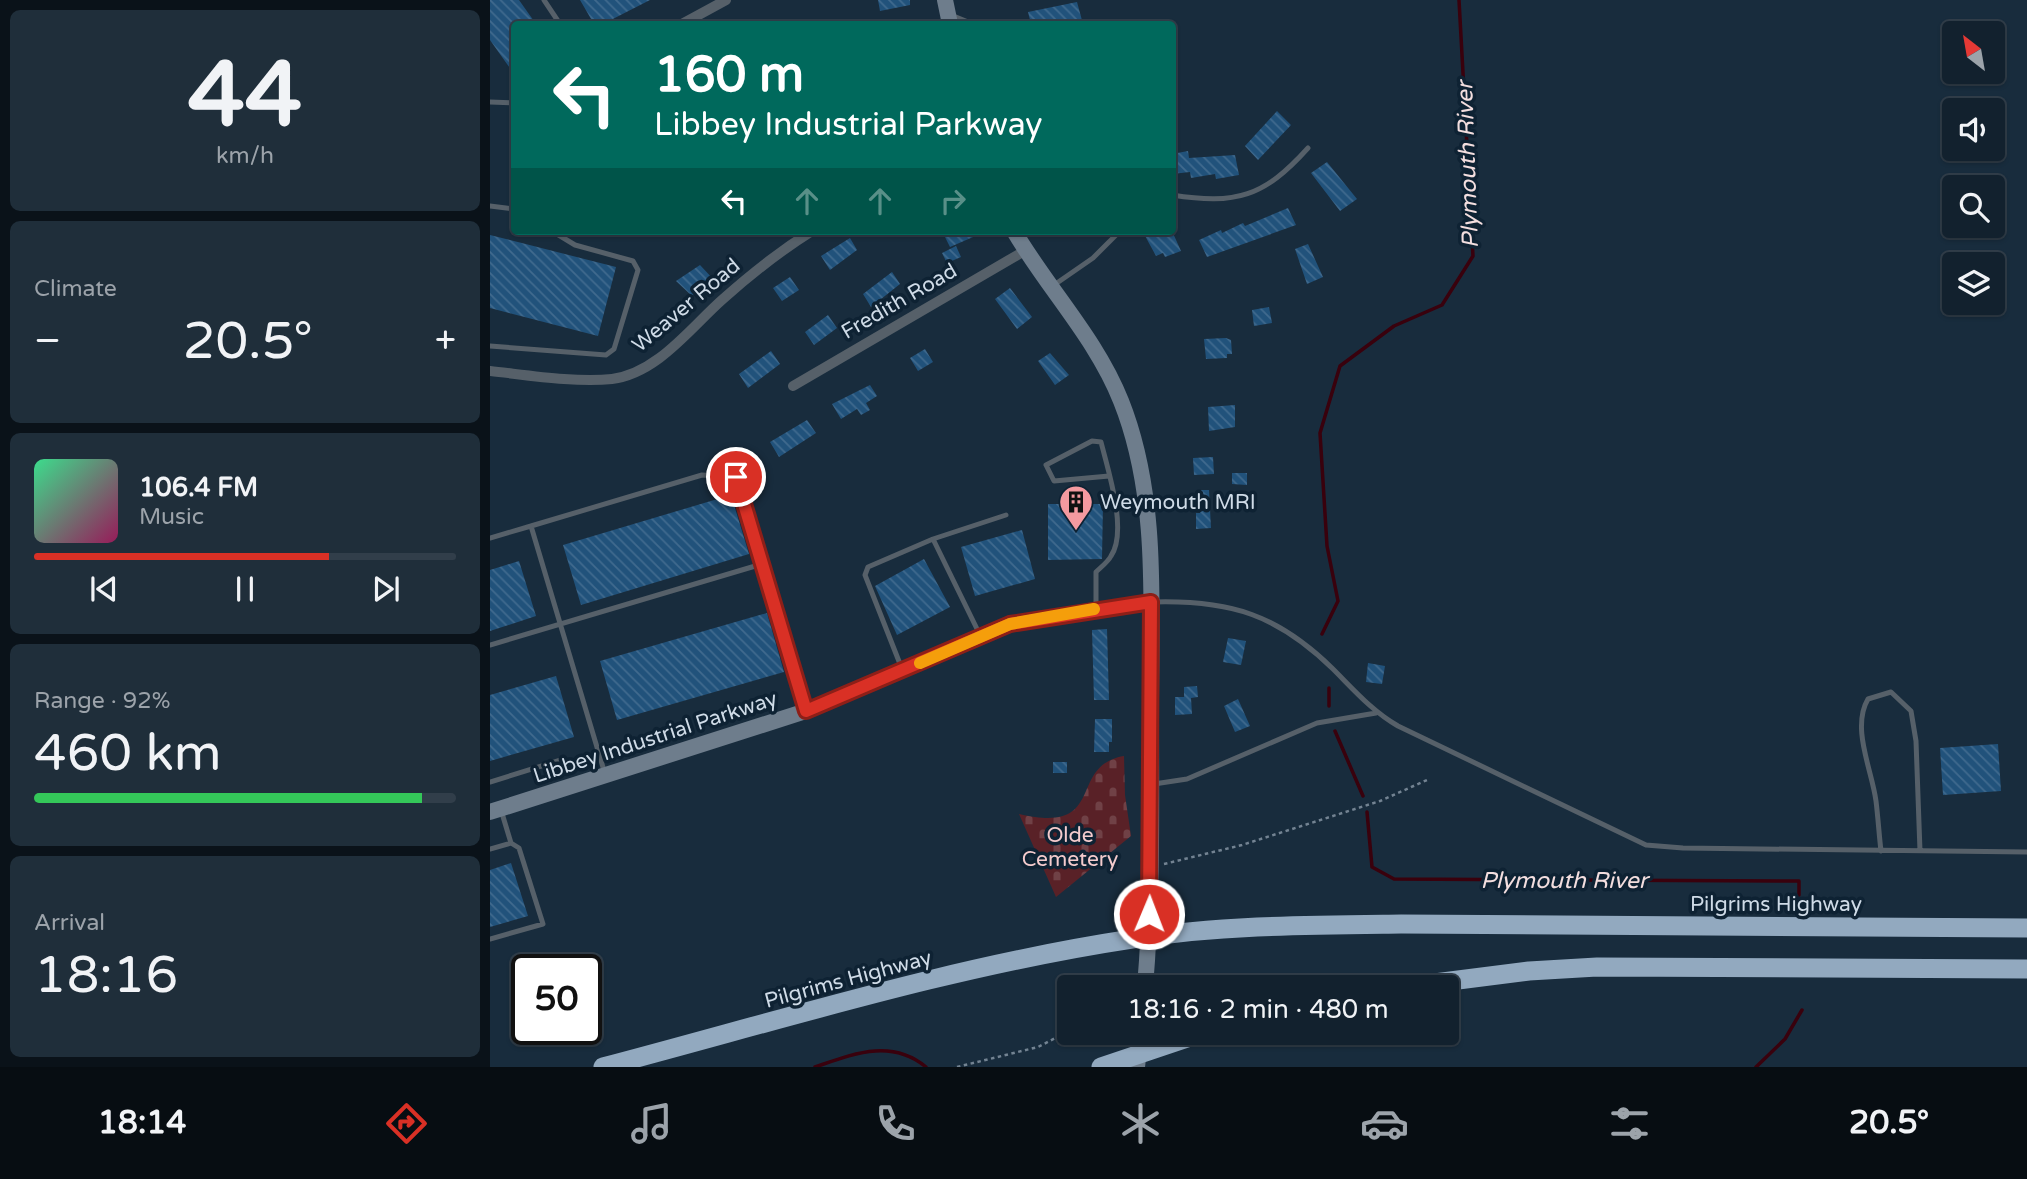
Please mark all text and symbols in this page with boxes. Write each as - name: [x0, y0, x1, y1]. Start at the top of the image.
- north arrow: [1942, 21, 2006, 84]
- map controls: [1942, 21, 2005, 315]
- text: 44: [188, 41, 302, 151]
- text: 160 m: [654, 46, 804, 105]
- icon: left: [539, 49, 630, 140]
- water label: Plymouth River: [1451, 78, 1485, 249]
- button: sound: [1942, 98, 2005, 161]
- text: Libbey Industrial Parkway: [654, 106, 1043, 144]
- text: km/h: [216, 142, 274, 170]
- button: search: [1942, 175, 2005, 238]
- icon: left: [715, 182, 753, 220]
- icon: ahead: [788, 182, 826, 220]
- icon: ahead: [861, 182, 899, 220]
- icon: right: [934, 182, 972, 220]
- button: layers: [1942, 252, 2005, 315]
- street label: Weaver Road: [627, 253, 745, 358]
- street label: Fredith Road: [837, 258, 962, 345]
- text: Climate: [34, 275, 117, 303]
- text: 20.5°: [183, 310, 313, 373]
- text: −: [34, 318, 61, 364]
- text: +: [435, 318, 456, 364]
- pin: [706, 447, 766, 507]
- icon: arrive: [717, 458, 755, 496]
- text: 106.4 FM: [139, 472, 258, 503]
- building icon: Weymouth MRI: [1057, 483, 1095, 532]
- place label: Weymouth MRI: [1100, 490, 1256, 515]
- text: Music: [139, 503, 204, 531]
- icon: previous: [85, 570, 123, 608]
- icon: pause: [226, 570, 264, 608]
- icon: next: [367, 570, 405, 608]
- street label: Libbey Industrial Parkway: [530, 686, 780, 789]
- text: Range · 92%: [34, 687, 170, 715]
- text: 460 km: [34, 722, 222, 785]
- park label: Olde Cemetery: [1022, 823, 1118, 872]
- water label: Plymouth River: [1480, 867, 1651, 895]
- position arrow: [1112, 877, 1186, 951]
- street label: Pilgrims Highway: [1690, 892, 1862, 917]
- text: Arrival: [34, 909, 105, 937]
- text: 18:16: [34, 944, 178, 1007]
- street label: Pilgrims Highway: [762, 945, 934, 1014]
- speed limit sign: 50: [511, 954, 602, 1045]
- text: 18:16 · 2 min · 480 m: [1127, 994, 1389, 1025]
- icon: directions: [382, 1099, 431, 1148]
- icon: music: [627, 1099, 676, 1148]
- icon: phone: [871, 1099, 920, 1148]
- icon: climate: [1116, 1099, 1165, 1148]
- icon: car: [1360, 1099, 1409, 1148]
- icon: filters: [1605, 1099, 1654, 1148]
- text: 18:14: [98, 1104, 186, 1142]
- text: 20.5°: [1849, 1104, 1929, 1142]

